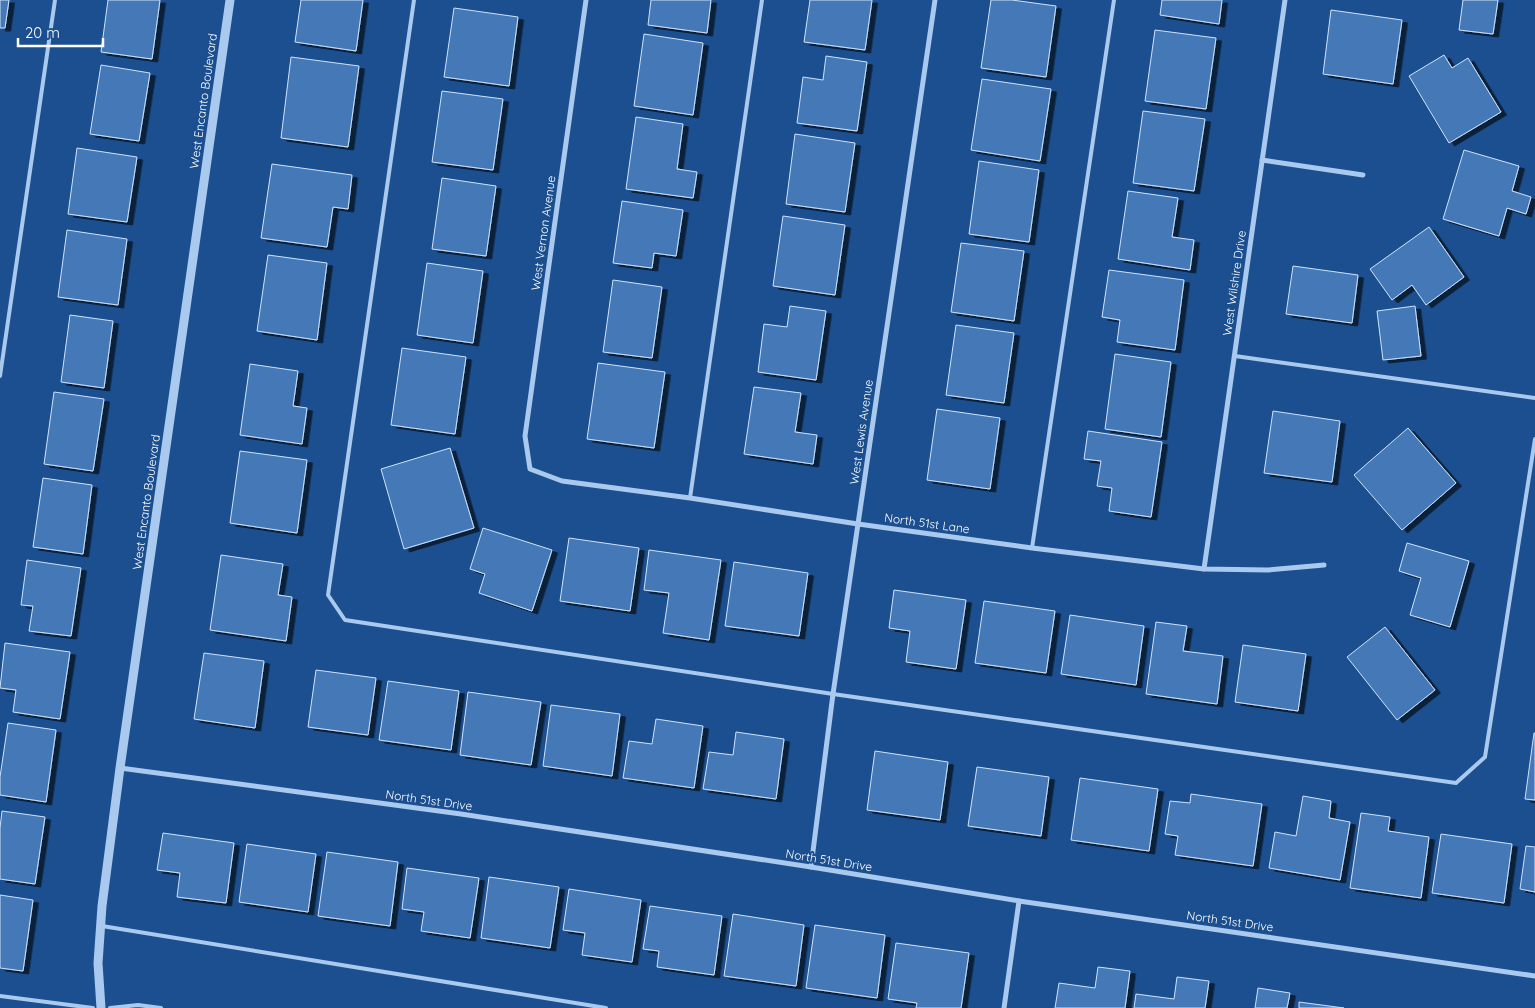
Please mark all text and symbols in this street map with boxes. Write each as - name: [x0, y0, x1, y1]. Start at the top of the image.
- scale bar: [18, 15, 102, 47]
- text: 20 m: [25, 23, 60, 42]
- street label: West Encanto Boulevard: [186, 32, 220, 170]
- street label: West Vernon Avenue: [528, 174, 559, 291]
- street label: West Wilshire Drive: [1219, 229, 1249, 337]
- street label: West Lewis Avenue: [846, 378, 876, 485]
- street label: West Encanto Boulevard: [129, 433, 163, 571]
- street label: North 51st Lane: [883, 510, 971, 536]
- street label: North 51st Drive: [385, 786, 474, 814]
- street label: North 51st Drive: [785, 846, 874, 874]
- street label: North 51st Drive: [1186, 907, 1275, 935]

